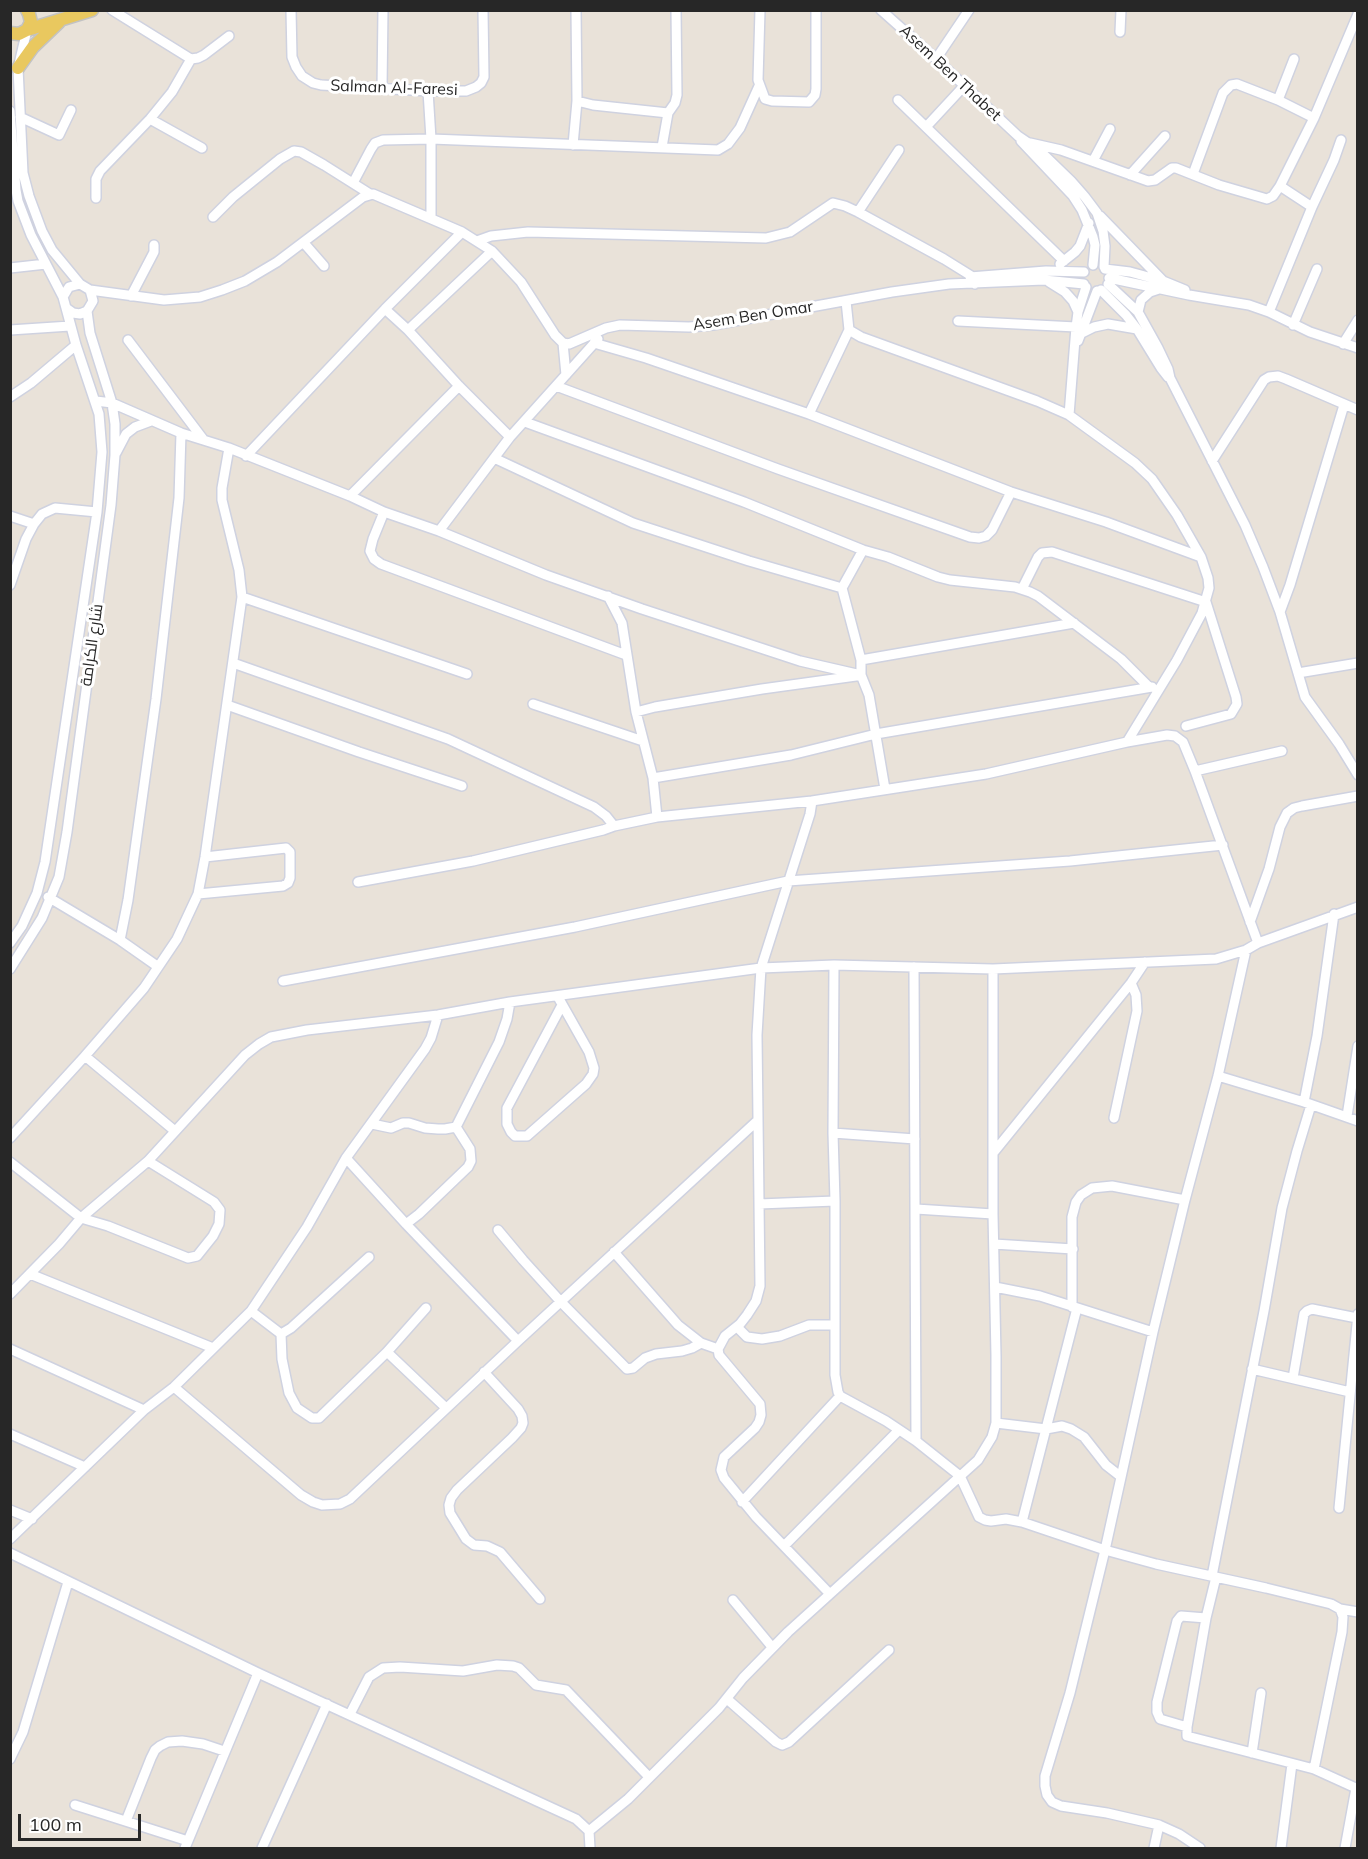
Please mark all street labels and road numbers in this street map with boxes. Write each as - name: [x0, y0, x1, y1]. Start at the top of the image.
- street label: Asem Ben Thabet: [895, 21, 1005, 125]
- street label: Salman Al-Faresi: [330, 76, 458, 100]
- street label: Asem Ben Omar: [692, 297, 814, 335]
- street label: شارع الكرامة: [77, 603, 107, 687]

